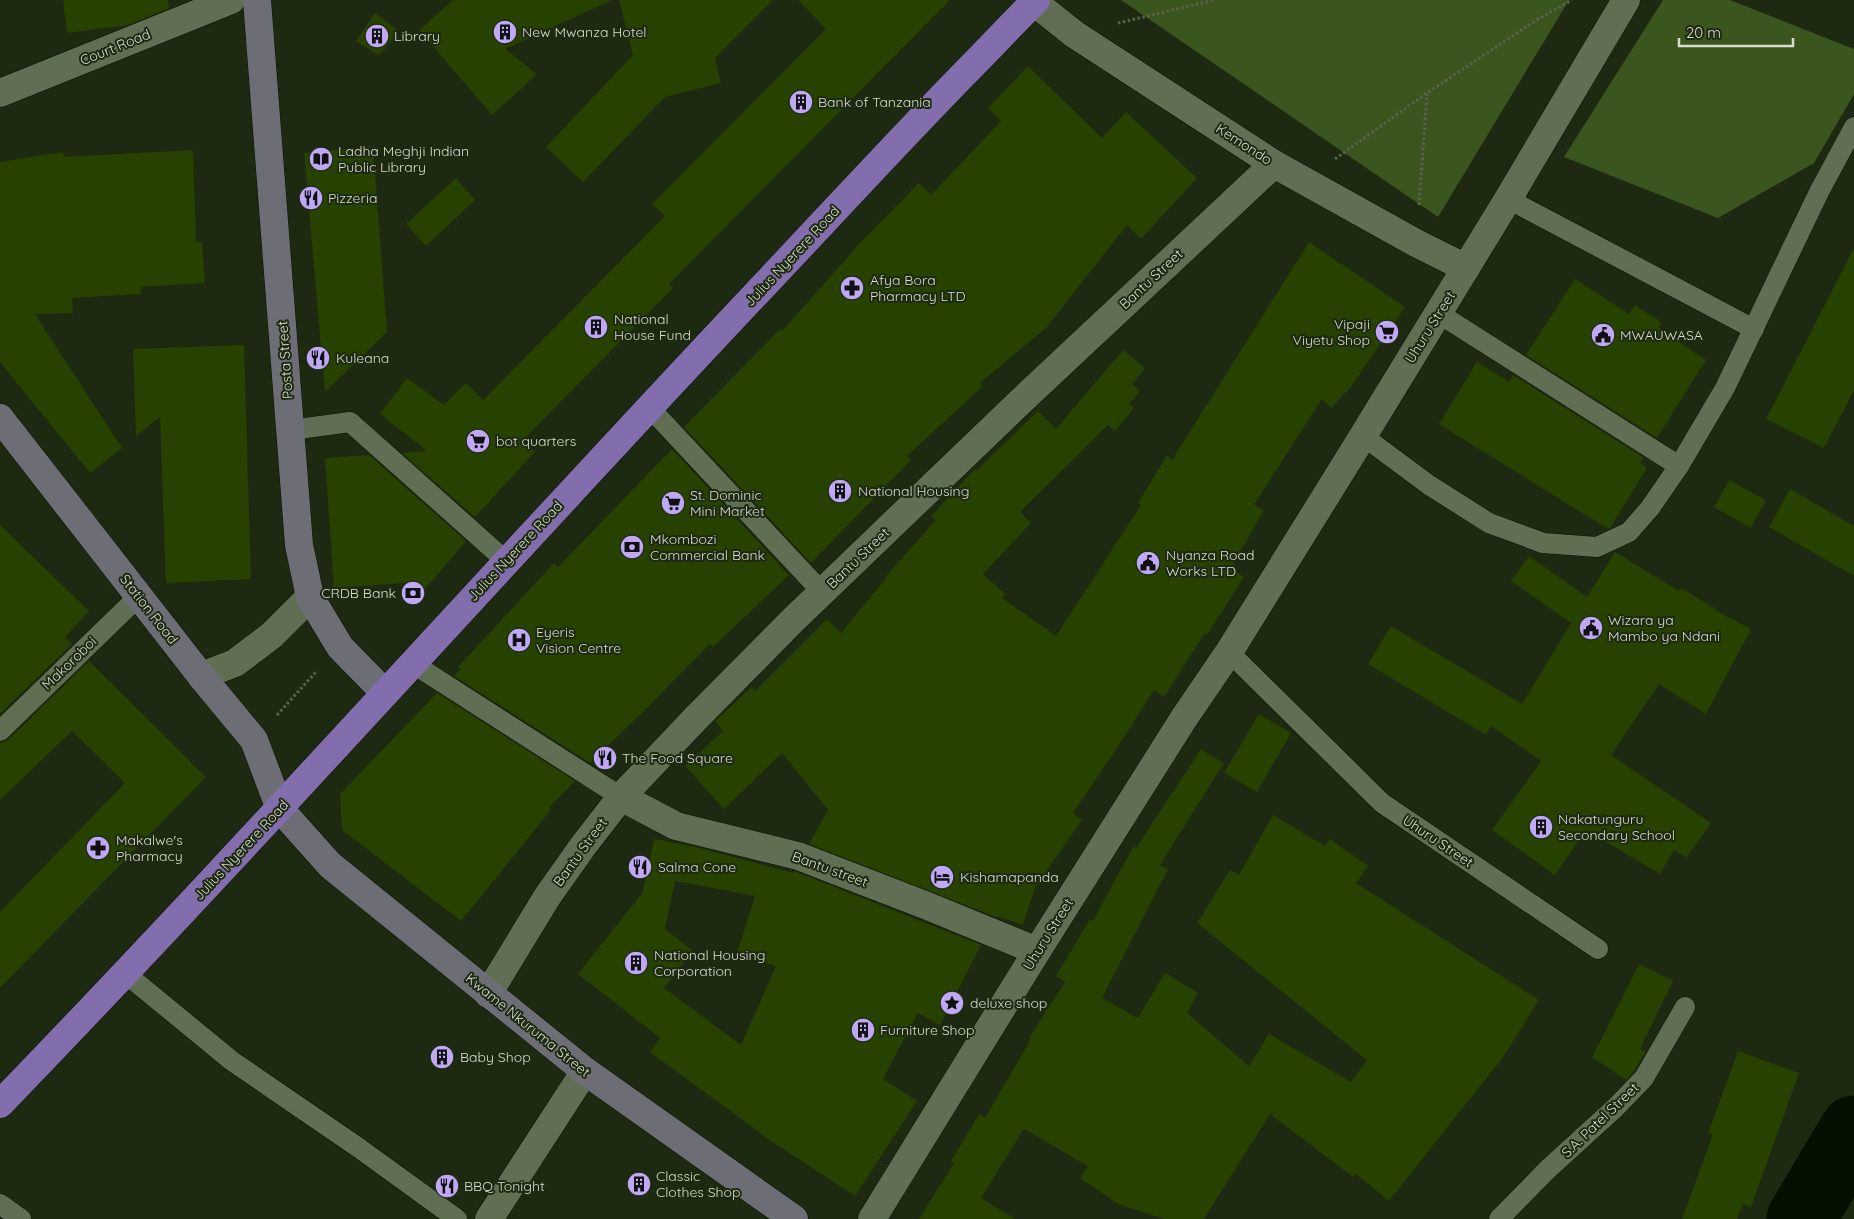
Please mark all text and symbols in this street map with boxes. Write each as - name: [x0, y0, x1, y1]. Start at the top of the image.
- scale bar: [1679, 15, 1793, 47]
- building icon: New Mwanza Hotel: [492, 19, 518, 45]
- building icon: Library: [364, 23, 390, 49]
- place label: New Mwanza Hotel: [522, 23, 647, 41]
- text: 20 m: [1686, 23, 1721, 42]
- street label: Court Road: [77, 25, 153, 69]
- place label: Library: [394, 27, 440, 45]
- building icon: Bank of Tanzania: [788, 89, 814, 115]
- place label: Bank of Tanzania: [818, 93, 931, 111]
- street label: Kemondo: [1213, 119, 1275, 169]
- place label: Ladha Meghji Indian Public Library: [338, 142, 469, 176]
- library icon: Ladha Meghji Indian Public Library: [308, 146, 334, 172]
- restaurant icon: Pizzeria: [298, 185, 324, 211]
- place label: Pizzeria: [328, 189, 377, 207]
- street label: Julius Nyerere Road: [741, 202, 843, 310]
- street label: Bantu Street: [1115, 245, 1187, 313]
- place label: Afya Bora Pharmacy LTD: [870, 271, 966, 305]
- pharmacy icon: Afya Bora Pharmacy LTD: [839, 275, 865, 301]
- street label: Uhuru Street: [1401, 288, 1459, 366]
- place label: National House Fund: [614, 310, 691, 344]
- building icon: National House Fund: [583, 314, 609, 340]
- place label: Vipaji Viyetu Shop: [1293, 315, 1370, 349]
- supermarket icon: Vipaji Viyetu Shop: [1374, 319, 1400, 345]
- street label: Posta Street: [273, 320, 297, 400]
- public building icon: MWAUWASA: [1590, 322, 1616, 348]
- place label: MWAUWASA: [1620, 326, 1703, 344]
- restaurant icon: Kuleana: [305, 345, 331, 371]
- place label: Kuleana: [336, 349, 389, 367]
- supermarket icon: bot quarters: [465, 428, 491, 454]
- place label: bot quarters: [496, 432, 576, 450]
- building icon: National Housing: [827, 478, 853, 504]
- place label: National Housing: [858, 482, 969, 500]
- place label: St. Dominic Mini Market: [690, 486, 765, 520]
- supermarket icon: St. Dominic Mini Market: [660, 490, 686, 516]
- street label: Julius Nyerere Road: [464, 497, 566, 605]
- street label: Bantu Street: [823, 523, 893, 592]
- place label: Mkombozi Commercial Bank: [650, 530, 765, 564]
- bank icon: Mkombozi Commercial Bank: [619, 534, 645, 560]
- place label: Nyanza Road Works LTD: [1166, 546, 1254, 580]
- public building icon: Nyanza Road Works LTD: [1135, 550, 1161, 576]
- street label: Station Road: [116, 570, 182, 648]
- bank icon: CRDB Bank: [400, 580, 426, 606]
- place label: CRDB Bank: [321, 584, 396, 602]
- place label: Wizara ya Mambo ya Ndani: [1608, 611, 1720, 645]
- public building icon: Wizara ya Mambo ya Ndani: [1578, 615, 1604, 641]
- place label: Eyeris Vision Centre: [536, 623, 621, 657]
- hospital icon: Eyeris Vision Centre: [506, 627, 532, 653]
- street label: Makoroboi: [38, 632, 100, 694]
- restaurant icon: The Food Square: [592, 745, 618, 771]
- place label: The Food Square: [622, 749, 733, 767]
- street label: Julius Nyerere Road: [190, 796, 292, 904]
- place label: Nakatunguru Secondary School: [1558, 810, 1675, 844]
- street label: Uhuru Street: [1399, 811, 1477, 871]
- street label: Bantu Street: [549, 814, 611, 890]
- building icon: Nakatunguru Secondary School: [1528, 814, 1554, 840]
- place label: Makalwe's Pharmacy: [116, 831, 183, 865]
- pharmacy icon: Makalwe's Pharmacy: [85, 835, 111, 861]
- street label: Bantu street: [790, 847, 871, 891]
- restaurant icon: Salma Cone: [627, 854, 653, 880]
- place label: Salma Cone: [658, 858, 736, 876]
- hotel icon: Kishamapanda: [929, 864, 955, 890]
- place label: Kishamapanda: [960, 868, 1059, 886]
- street label: Uhuru Street: [1019, 895, 1077, 973]
- place label: National Housing Corporation: [654, 946, 765, 980]
- building icon: National Housing Corporation: [623, 950, 649, 976]
- street label: Kwame Nkuruma Street: [462, 969, 594, 1081]
- place icon: deluxe shop: [939, 990, 965, 1016]
- place label: deluxe shop: [970, 994, 1047, 1012]
- building icon: Furniture Shop: [850, 1017, 876, 1043]
- place label: Furniture Shop: [880, 1021, 974, 1039]
- building icon: Baby Shop: [429, 1044, 455, 1070]
- place label: Baby Shop: [460, 1048, 531, 1066]
- street label: S.A. Patel Street: [1558, 1078, 1643, 1161]
- place label: Classic Clothes Shop: [656, 1167, 740, 1201]
- building icon: Classic Clothes Shop: [626, 1171, 652, 1197]
- restaurant icon: BBQ Tonight: [434, 1173, 460, 1199]
- place label: BBQ Tonight: [464, 1177, 545, 1195]

